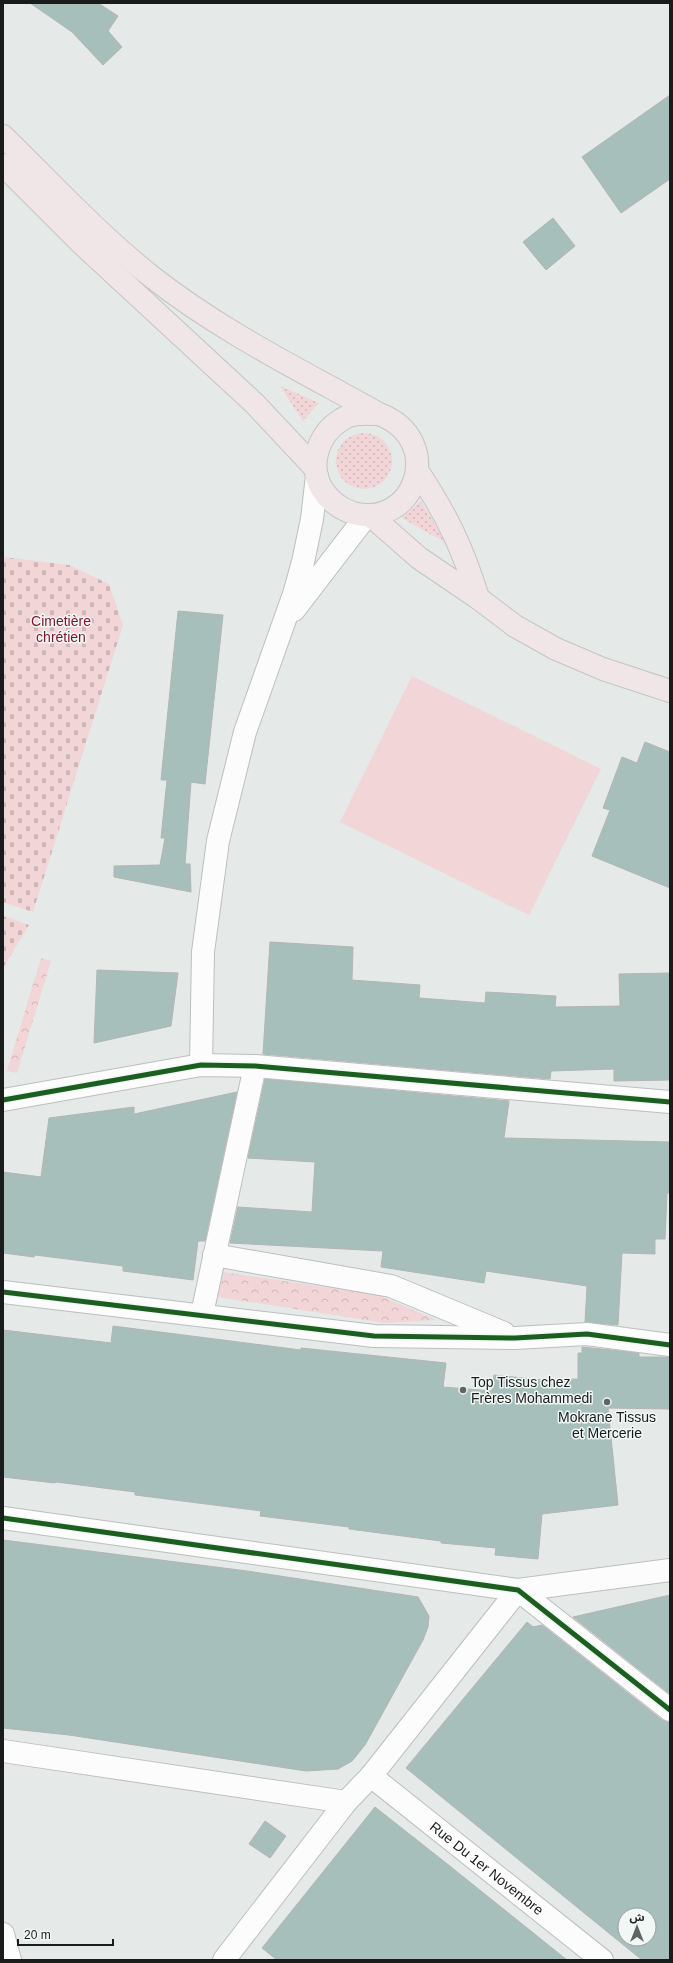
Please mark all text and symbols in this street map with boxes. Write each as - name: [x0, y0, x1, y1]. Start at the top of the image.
- park label: Cimetière chrétien: [31, 613, 91, 645]
- place label: Top Tissus chez Frères Mohammedi: [471, 1374, 592, 1406]
- marker: Top Tissus chez Frères Mohammedi: [458, 1385, 468, 1395]
- marker: Mokrane Tissus et Mercerie: [602, 1397, 612, 1407]
- place label: Mokrane Tissus et Mercerie: [558, 1409, 656, 1441]
- street label: Rue Du 1er Novembre: [427, 1818, 547, 1918]
- north arrow: [617, 1907, 657, 1947]
- text: ش: [629, 1911, 645, 1924]
- scale bar: [18, 1921, 113, 1947]
- text: 20 m: [24, 1928, 51, 1942]

